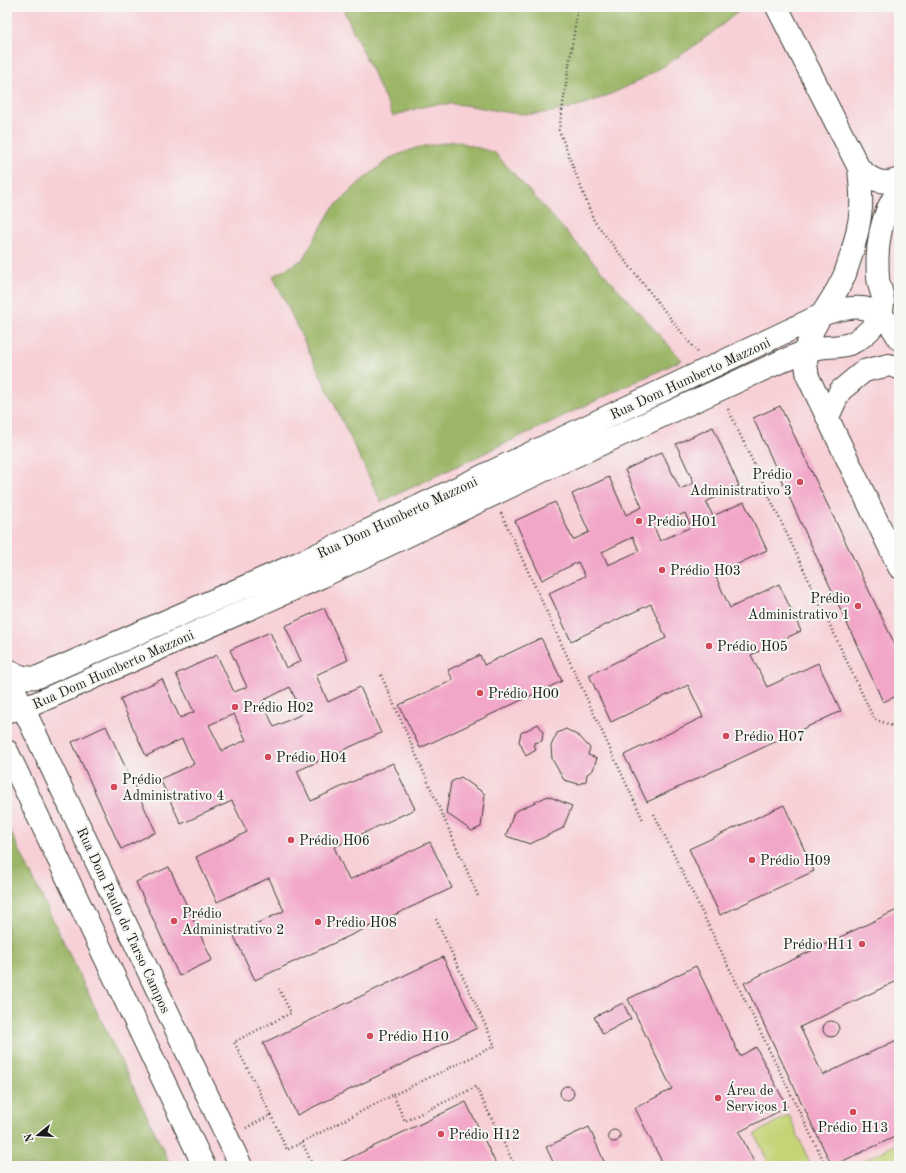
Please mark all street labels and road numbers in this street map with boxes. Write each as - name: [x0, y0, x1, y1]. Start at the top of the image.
- street label: Rua Dom Humberto Mazzoni: [608, 335, 773, 422]
- street label: Rua Dom Humberto Mazzoni: [315, 474, 480, 561]
- street label: Rua Dom Humberto Mazzoni: [31, 628, 196, 712]
- street label: Rua Dom Paulo de Tarso Campos: [74, 825, 172, 1016]

